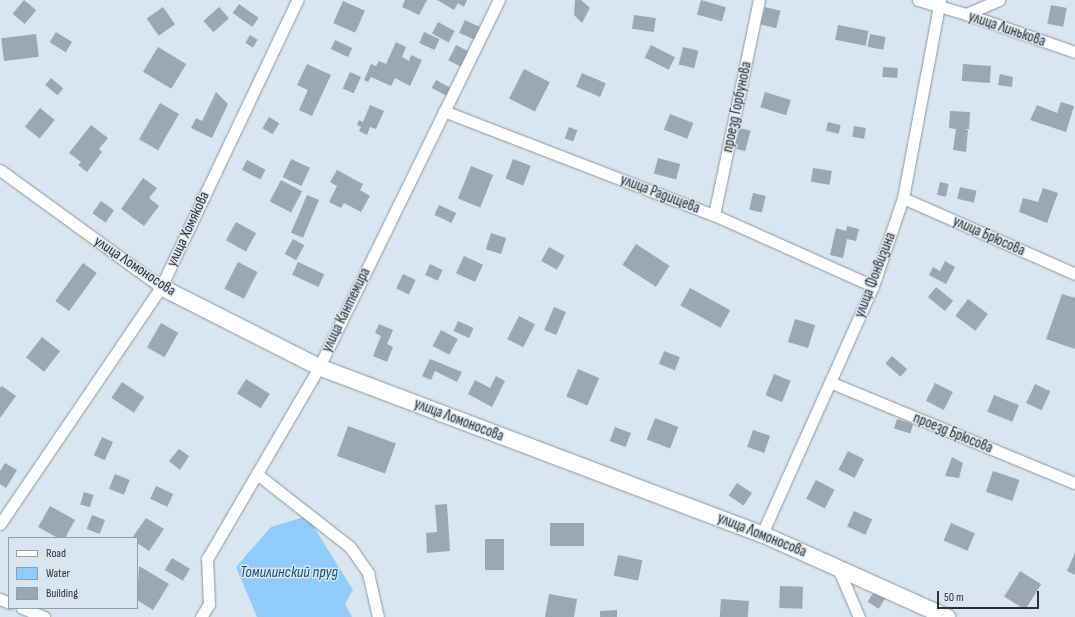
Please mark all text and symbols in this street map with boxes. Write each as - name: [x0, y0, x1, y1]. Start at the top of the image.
- street label: улица Линькова: [966, 7, 1048, 51]
- street label: проезд Горбунова: [719, 60, 755, 154]
- street label: улица Радищева: [618, 171, 702, 217]
- street label: улица Хомякова: [163, 189, 213, 269]
- street label: улица Брюсова: [950, 212, 1028, 260]
- street label: улица Фонвизина: [850, 230, 900, 320]
- street label: улица Ломоносова: [91, 232, 179, 300]
- street label: улица Кантемира: [318, 265, 374, 355]
- street label: улица Ломоносова: [412, 395, 506, 445]
- street label: проезд Брюсова: [911, 409, 995, 457]
- street label: улица Ломоносова: [715, 509, 809, 561]
- legend: [8, 537, 138, 609]
- text: Road: [46, 546, 66, 561]
- water label: Томилинский пруд: [240, 563, 338, 583]
- text: Water: [46, 566, 70, 581]
- scale bar: [939, 583, 1041, 609]
- text: Building: [46, 586, 78, 601]
- text: 50 m: [944, 590, 964, 605]

